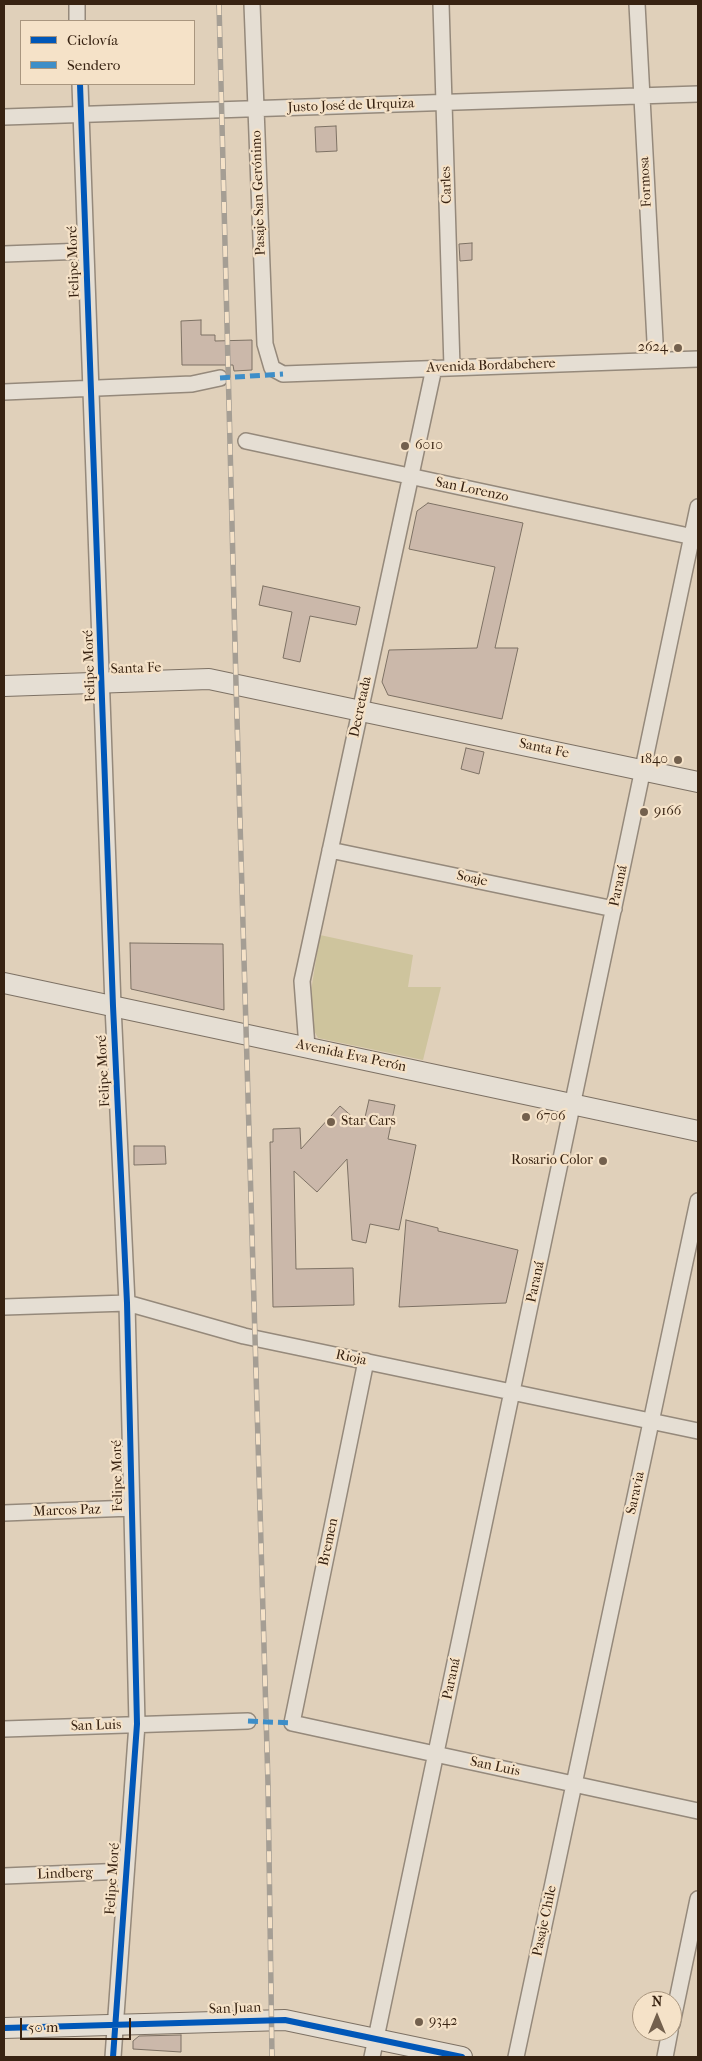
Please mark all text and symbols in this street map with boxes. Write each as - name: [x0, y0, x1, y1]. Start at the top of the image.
- legend: [20, 20, 195, 85]
- text: Ciclovía: [67, 31, 118, 49]
- text: Sendero: [67, 56, 120, 74]
- street label: Justo José de Urquiza: [287, 95, 415, 117]
- street label: Pasaje San Gerónimo: [248, 130, 270, 256]
- street label: Formosa: [636, 156, 656, 208]
- street label: Carles: [438, 166, 456, 204]
- street label: Felipe Moré: [64, 226, 84, 298]
- place label: 2624: [638, 340, 668, 356]
- marker: 2624: [672, 342, 684, 354]
- street label: Avenida Bordabehere: [426, 355, 556, 377]
- place label: 6010: [415, 438, 443, 454]
- marker: 6010: [399, 440, 411, 452]
- street label: San Lorenzo: [434, 474, 510, 506]
- street label: Felipe Moré: [80, 630, 100, 702]
- street label: Santa Fe: [110, 660, 162, 678]
- street label: Decretada: [346, 675, 376, 739]
- street label: Santa Fe: [518, 736, 570, 762]
- place label: 1840: [640, 752, 668, 768]
- marker: 1840: [672, 754, 684, 766]
- place label: 9166: [654, 804, 681, 820]
- marker: 9166: [638, 806, 650, 818]
- street label: Paraná: [606, 864, 632, 908]
- street label: Soaje: [455, 868, 489, 890]
- street label: Felipe Moré: [94, 1034, 114, 1108]
- street label: Avenida Eva Perón: [294, 1036, 408, 1076]
- place label: 6706: [536, 1109, 565, 1125]
- marker: 6706: [520, 1111, 532, 1123]
- place label: Star Cars: [341, 1114, 396, 1130]
- marker: Star Cars: [325, 1116, 337, 1128]
- place label: Rosario Color: [511, 1153, 593, 1169]
- marker: Rosario Color: [597, 1155, 609, 1167]
- street label: Paraná: [523, 1260, 549, 1304]
- street label: Rioja: [334, 1347, 368, 1369]
- street label: Felipe Moré: [109, 1440, 127, 1512]
- street label: Saravia: [623, 1470, 649, 1516]
- street label: Marcos Paz: [33, 1501, 101, 1521]
- street label: Bremen: [316, 1517, 342, 1567]
- street label: Paraná: [439, 1657, 465, 1701]
- street label: San Luis: [70, 1717, 122, 1735]
- street label: San Luis: [469, 1754, 521, 1780]
- street label: Felipe Moré: [102, 1842, 124, 1916]
- street label: Lindberg: [37, 1865, 93, 1883]
- street label: Pasaje Chile: [529, 1884, 561, 1958]
- north arrow: [632, 1991, 682, 2041]
- text: N: [652, 1993, 662, 2010]
- street label: San Juan: [209, 2000, 261, 2018]
- scale bar: [22, 2008, 134, 2040]
- place label: 9342: [429, 2014, 458, 2030]
- marker: 9342: [413, 2016, 425, 2028]
- text: 50 m: [28, 2018, 58, 2036]

